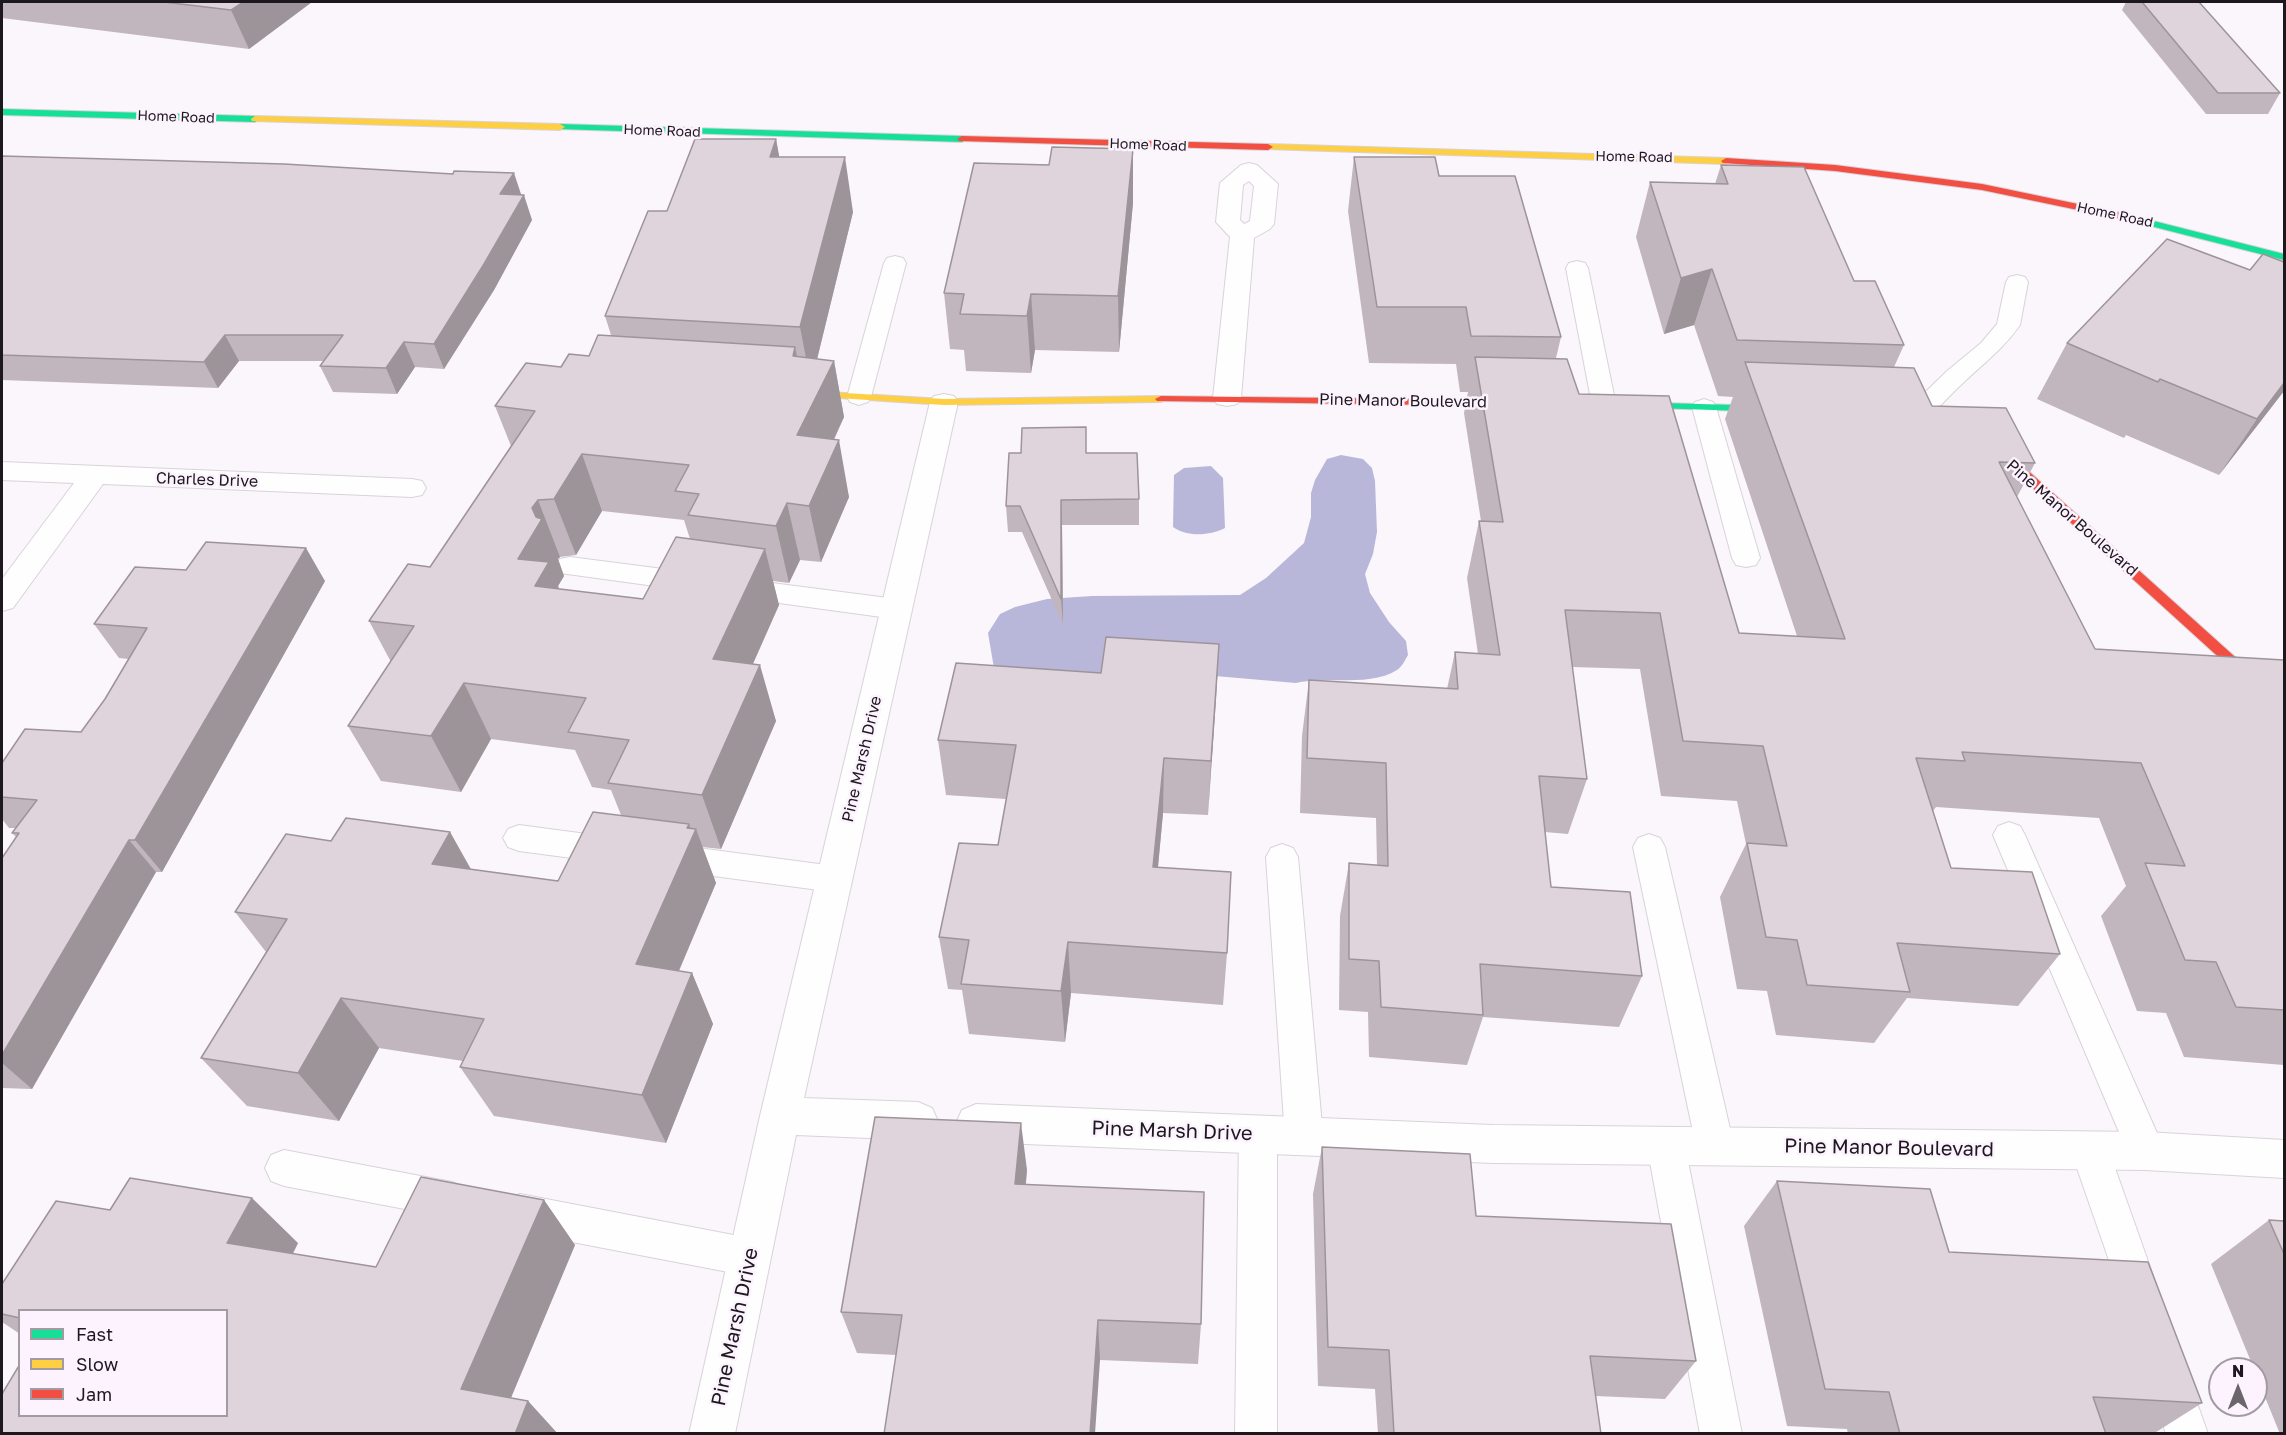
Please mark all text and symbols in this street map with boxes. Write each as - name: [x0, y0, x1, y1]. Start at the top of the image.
- street label: Home Road: [137, 107, 215, 127]
- street label: Home Road: [623, 121, 701, 141]
- street label: Home Road: [1109, 135, 1187, 155]
- street label: Home Road: [1595, 148, 1673, 166]
- street label: Home Road: [2075, 199, 2155, 231]
- street label: Pine Manor Boulevard: [1319, 390, 1487, 412]
- street label: Pine Manor Boulevard: [2002, 456, 2142, 580]
- street label: Charles Drive: [156, 469, 258, 491]
- street label: Pine Marsh Drive: [838, 694, 886, 824]
- street label: Pine Marsh Drive: [1091, 1116, 1253, 1146]
- street label: Pine Manor Boulevard: [1784, 1134, 1994, 1162]
- street label: Pine Marsh Drive: [707, 1246, 763, 1408]
- legend: [18, 1309, 228, 1417]
- text: Fast: [76, 1323, 113, 1345]
- text: Slow: [76, 1353, 118, 1375]
- north arrow: [2208, 1357, 2268, 1417]
- text: N: [2232, 1361, 2244, 1381]
- text: Jam: [76, 1383, 112, 1405]

